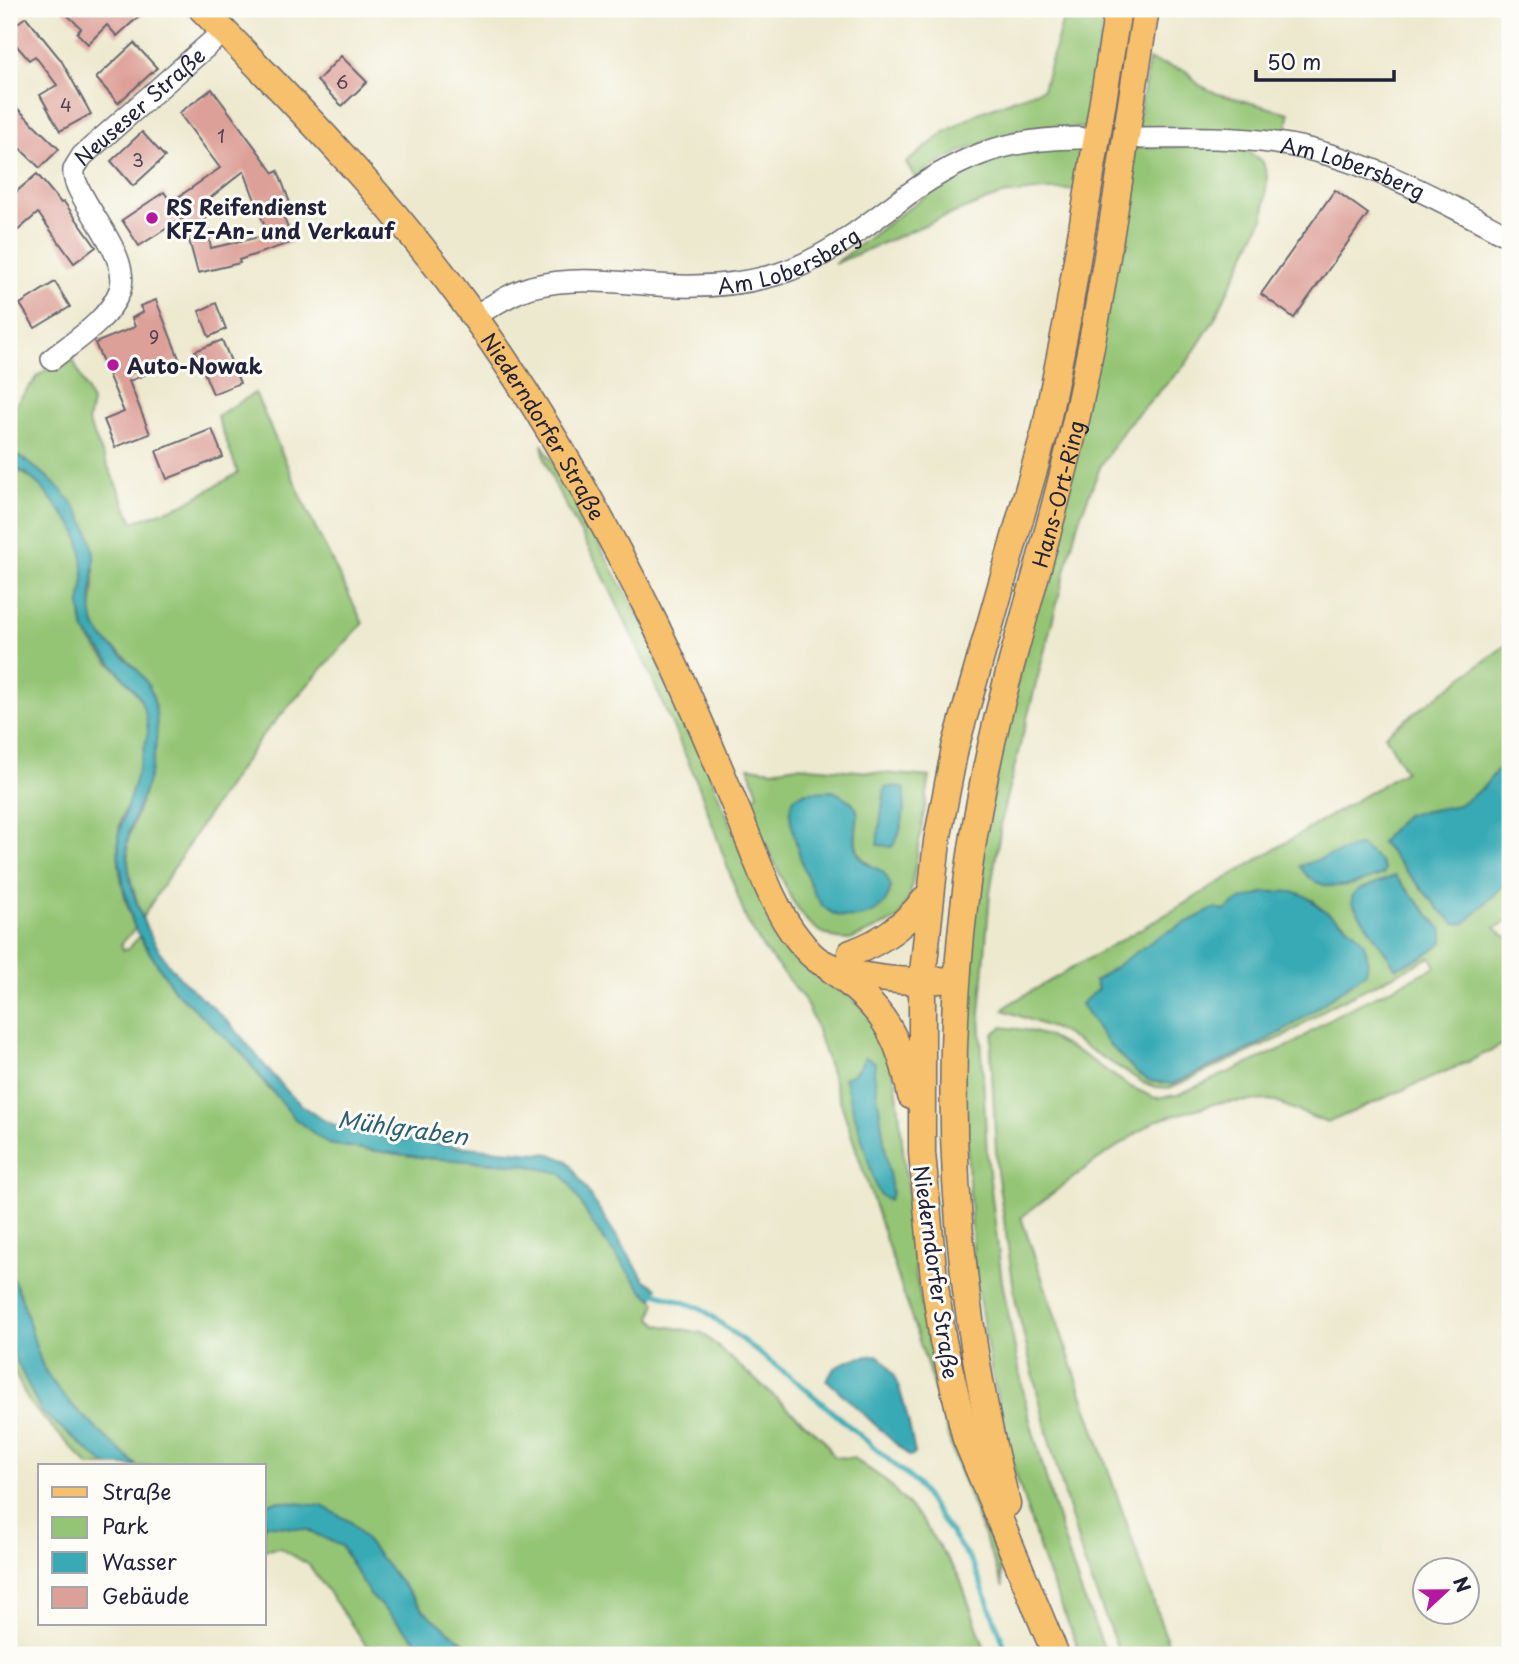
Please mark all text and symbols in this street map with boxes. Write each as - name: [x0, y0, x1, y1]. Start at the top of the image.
- scale bar: [1256, 38, 1395, 82]
- street label: Neuseser Straße: [66, 39, 212, 172]
- text: 50 m: [1267, 45, 1321, 77]
- house number: 6: [336, 68, 348, 95]
- house number: 4: [60, 91, 72, 118]
- house number: 1: [217, 122, 225, 149]
- street label: Am Lobersberg: [1278, 128, 1431, 207]
- house number: 3: [132, 146, 144, 173]
- place label: RS Reifendienst KFZ-An- und Verkauf: [166, 190, 396, 246]
- marker: RS Reifendienst KFZ-An- und Verkauf: [144, 210, 160, 226]
- street label: Am Lobersberg: [716, 219, 866, 301]
- house number: 9: [149, 323, 159, 350]
- street label: Niederndorfer Straße: [474, 325, 614, 526]
- place label: Auto-Nowak: [127, 349, 263, 381]
- marker: Auto-Nowak: [105, 357, 121, 373]
- street label: Hans-Ort-Ring: [1023, 417, 1091, 571]
- water label: Mühlgraben: [336, 1101, 472, 1154]
- street label: Niederndorfer Straße: [906, 1163, 968, 1381]
- legend: [38, 1464, 266, 1626]
- text: Straße: [102, 1475, 171, 1507]
- text: Park: [102, 1509, 149, 1541]
- text: Wasser: [102, 1545, 177, 1577]
- north arrow: [1410, 1556, 1480, 1626]
- text: N: [1447, 1572, 1478, 1596]
- text: Gebäude: [102, 1579, 189, 1611]

